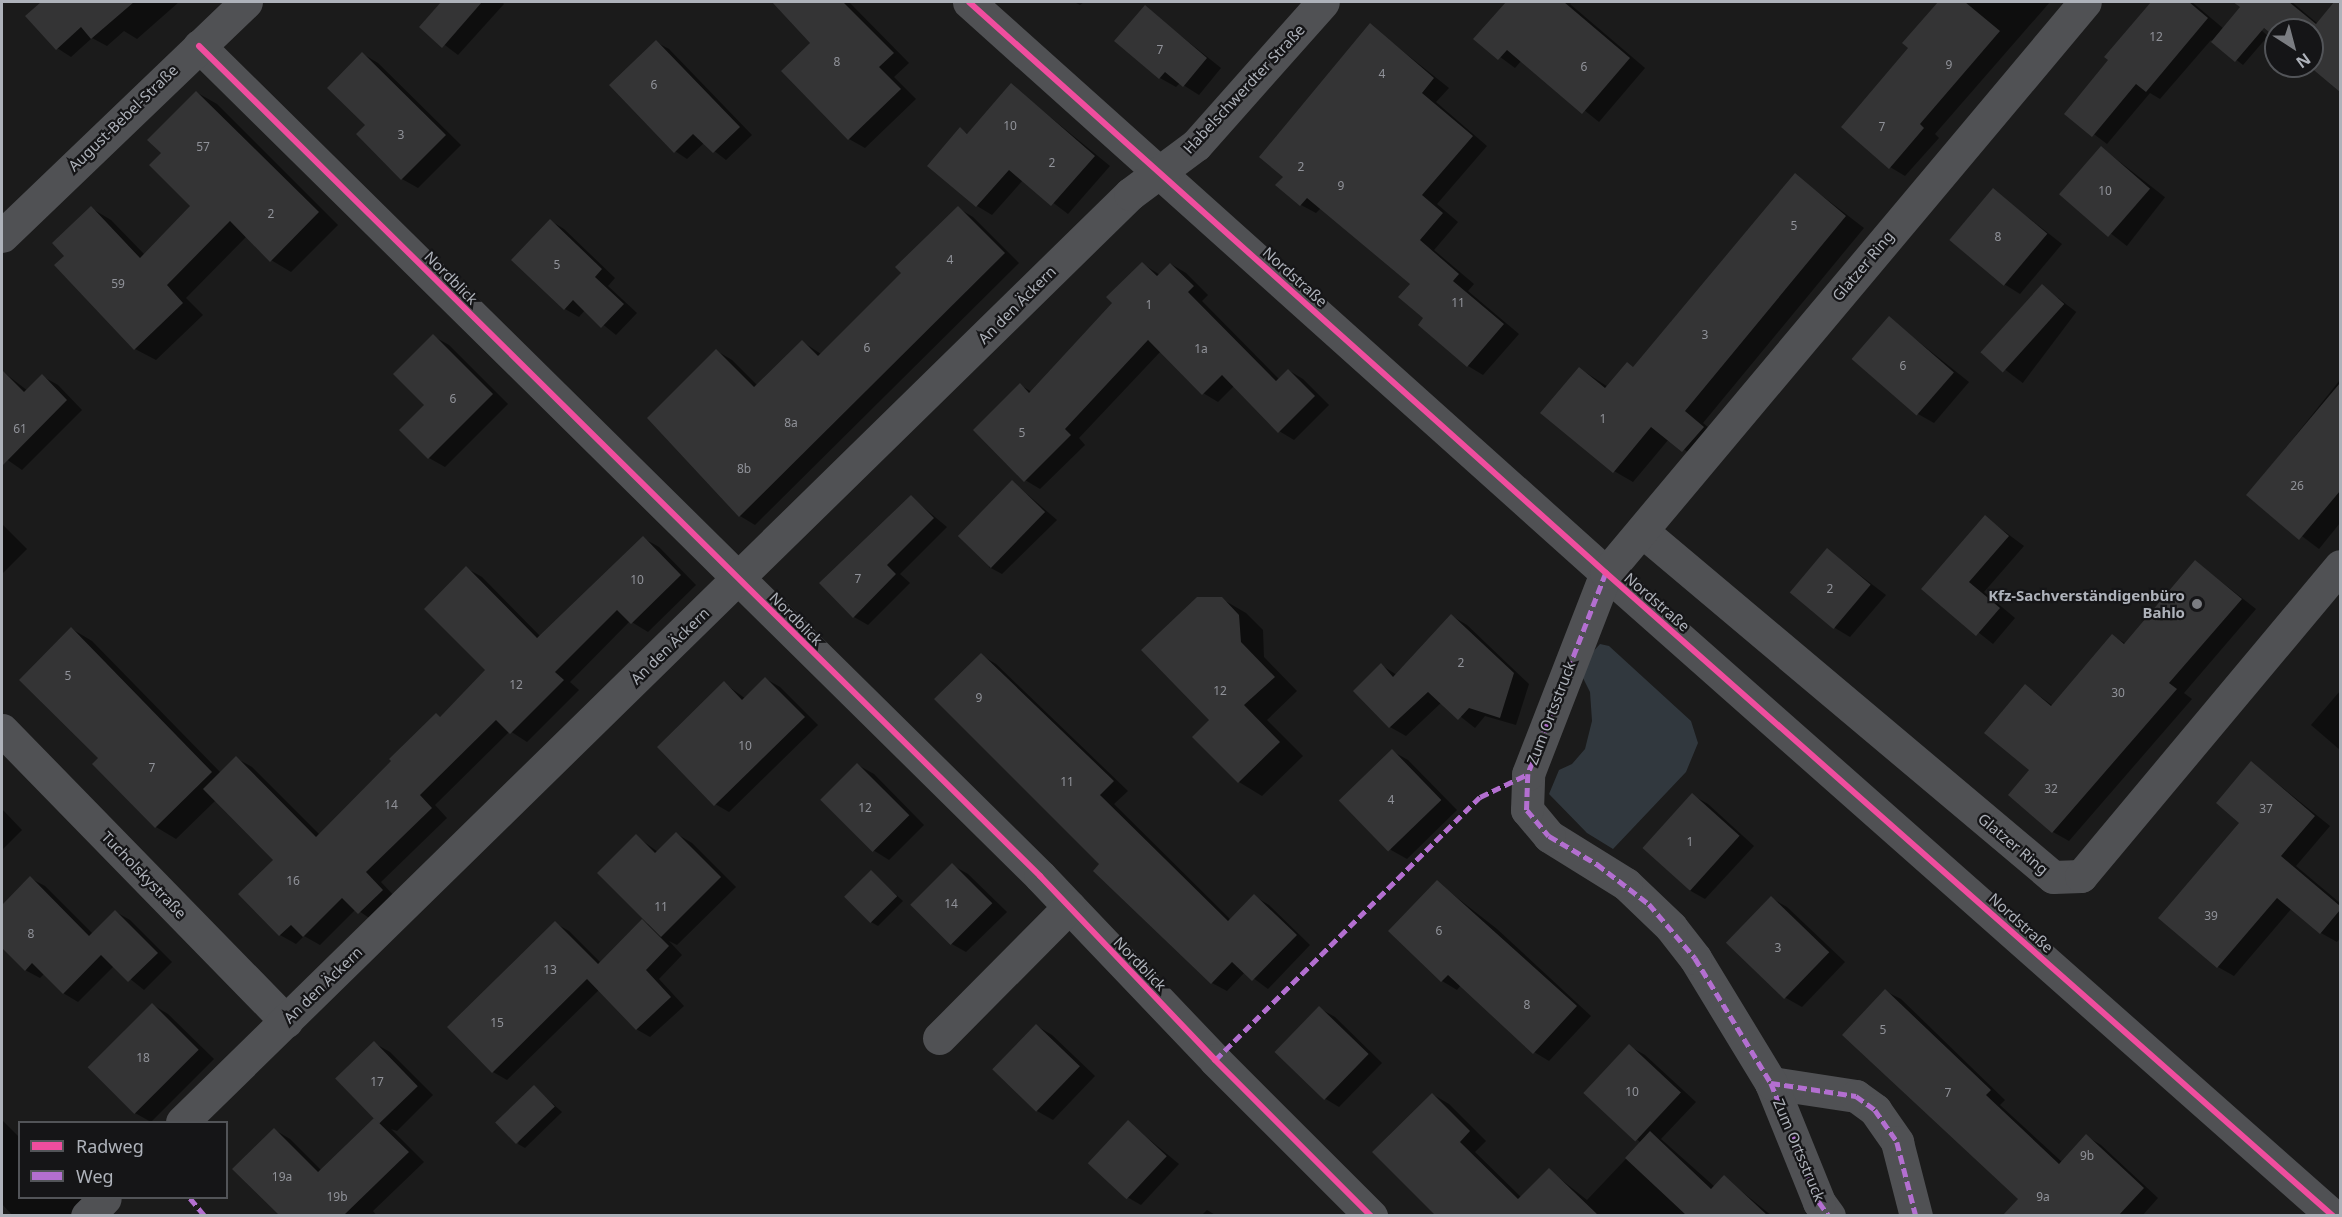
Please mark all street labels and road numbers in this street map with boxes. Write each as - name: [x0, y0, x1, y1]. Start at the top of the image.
- street label: Habelschwerdter Straße: [1179, 21, 1309, 157]
- street label: August-Bebel-Straße: [65, 61, 181, 175]
- street label: Glatzer Ring: [1828, 227, 1898, 305]
- street label: Nordstraße: [1259, 243, 1331, 311]
- street label: Nordblick: [421, 248, 481, 308]
- street label: An den Äckern: [974, 262, 1060, 348]
- street label: Nordstraße: [1621, 569, 1693, 635]
- street label: Nordblick: [766, 589, 826, 649]
- street label: An den Äckern: [627, 604, 713, 688]
- street label: Zum Ortsstruck: [1523, 659, 1579, 767]
- street label: Glatzer Ring: [1974, 809, 2052, 879]
- street label: Tucholskystraße: [98, 828, 190, 922]
- street label: Nordstraße: [1985, 889, 2057, 957]
- street label: Nordblick: [1110, 933, 1170, 995]
- street label: An den Äckern: [280, 943, 366, 1027]
- street label: Zum Ortsstruck: [1769, 1096, 1829, 1204]

